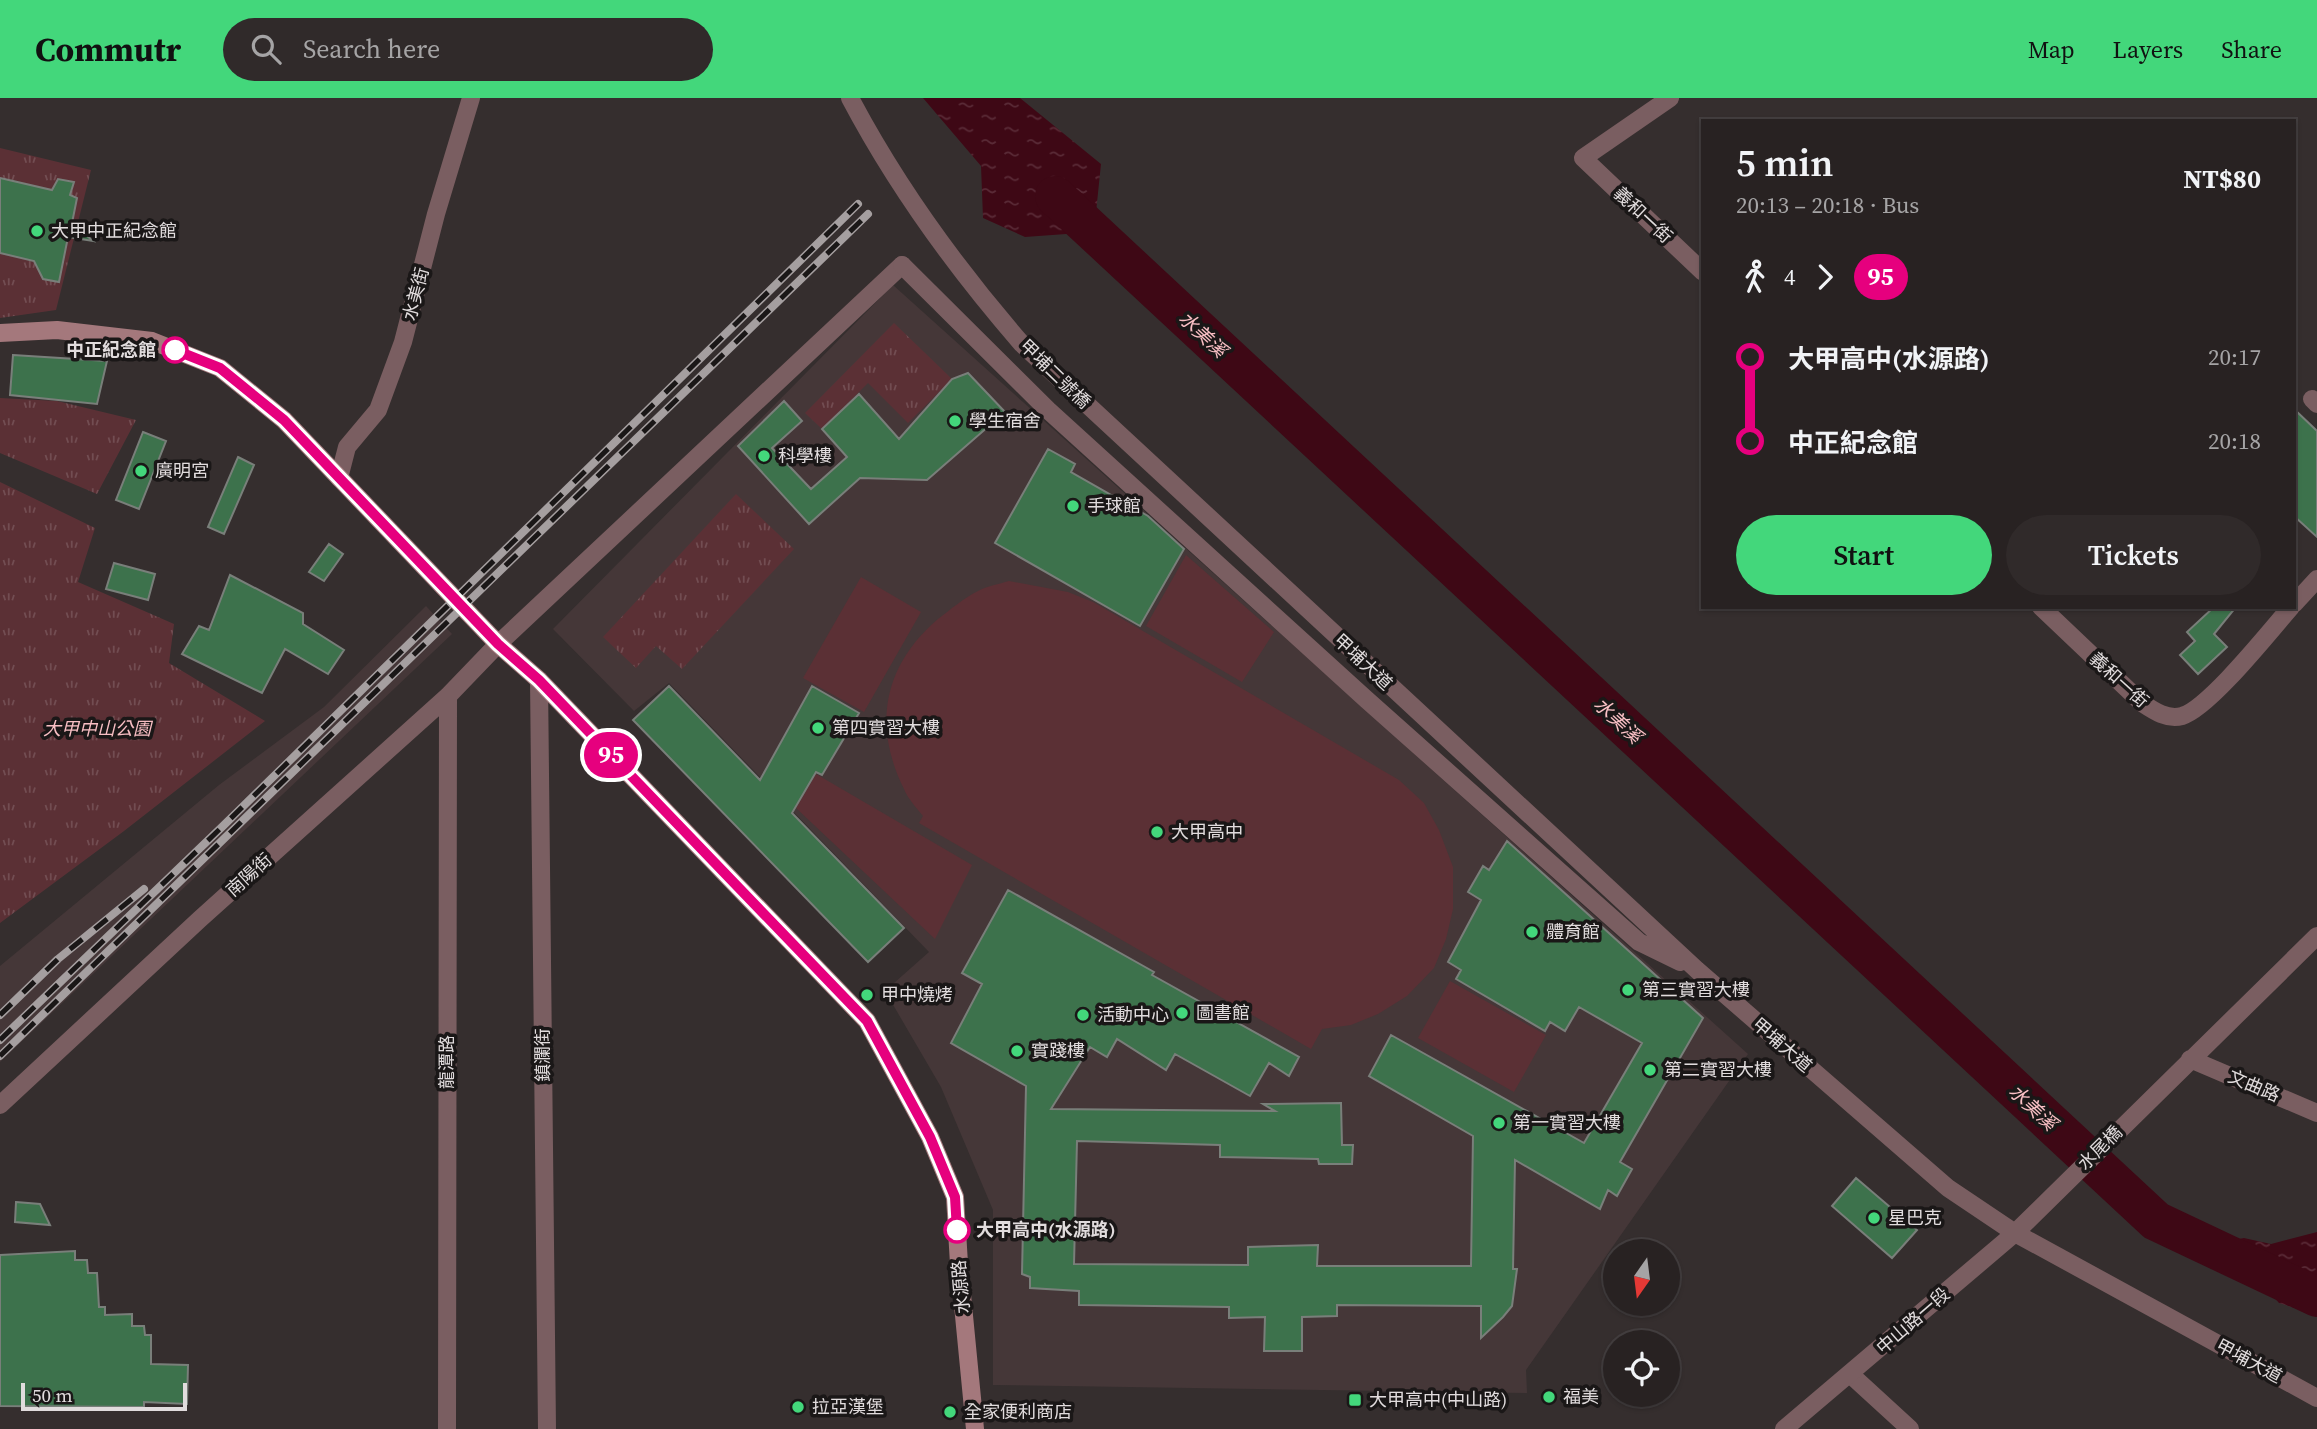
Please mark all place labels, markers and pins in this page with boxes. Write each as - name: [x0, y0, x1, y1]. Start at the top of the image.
- place label: 大甲中正紀念館: [51, 218, 177, 243]
- marker: 大甲中正紀念館: [29, 223, 45, 239]
- place label: 中正紀念館: [66, 337, 156, 362]
- marker: 中正紀念館: [162, 337, 188, 363]
- place label: 學生宿舍: [969, 408, 1041, 433]
- marker: 學生宿舍: [947, 413, 963, 429]
- place label: 科學樓: [778, 443, 832, 468]
- marker: 科學樓: [756, 448, 772, 464]
- place label: 廣明宮: [155, 458, 209, 483]
- marker: 廣明宮: [133, 463, 149, 479]
- place label: 手球館: [1087, 493, 1141, 518]
- marker: 手球館: [1065, 498, 1081, 514]
- place label: 第四實習大樓: [832, 715, 940, 740]
- marker: 第四實習大樓: [810, 720, 826, 736]
- place label: 大甲高中: [1171, 819, 1243, 844]
- marker: 大甲高中: [1149, 824, 1165, 840]
- place label: 體育館: [1546, 919, 1600, 944]
- marker: 體育館: [1524, 924, 1540, 940]
- place label: 第三實習大樓: [1642, 977, 1750, 1002]
- place label: 甲中燒烤: [881, 982, 953, 1007]
- marker: 第三實習大樓: [1620, 982, 1636, 998]
- marker: 甲中燒烤: [859, 987, 875, 1003]
- place label: 圖書館: [1196, 1000, 1250, 1025]
- place label: 活動中心: [1097, 1002, 1169, 1027]
- marker: 圖書館: [1174, 1005, 1190, 1021]
- marker: 活動中心: [1075, 1007, 1091, 1023]
- place label: 實踐樓: [1031, 1038, 1085, 1063]
- marker: 實踐樓: [1009, 1043, 1025, 1059]
- place label: 第二實習大樓: [1664, 1057, 1772, 1082]
- marker: 第二實習大樓: [1642, 1062, 1658, 1078]
- place label: 第一實習大樓: [1513, 1110, 1621, 1135]
- marker: 第一實習大樓: [1491, 1115, 1507, 1131]
- place label: 星巴克: [1888, 1205, 1942, 1230]
- marker: 星巴克: [1866, 1210, 1882, 1226]
- marker: 大甲高中(水源路): [944, 1217, 970, 1243]
- place label: 大甲高中(水源路): [976, 1217, 1116, 1242]
- place label: 福美: [1563, 1384, 1599, 1409]
- place label: 大甲高中(中山路): [1369, 1387, 1507, 1412]
- marker: 福美: [1541, 1389, 1557, 1405]
- marker: 大甲高中(中山路): [1347, 1392, 1363, 1408]
- place label: 拉亞漢堡: [812, 1394, 884, 1419]
- marker: 拉亞漢堡: [790, 1399, 806, 1415]
- place label: 全家便利商店: [964, 1399, 1072, 1424]
- marker: 全家便利商店: [942, 1404, 958, 1420]

